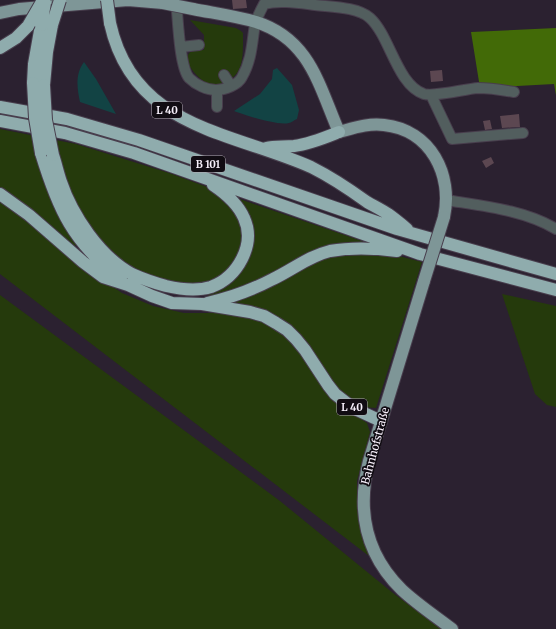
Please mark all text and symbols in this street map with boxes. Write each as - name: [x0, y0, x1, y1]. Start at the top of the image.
- road number: L 40: [152, 102, 182, 118]
- road number: B 101: [191, 156, 225, 172]
- road number: L 40: [337, 399, 367, 415]
- street label: Bahnhofstraße: [358, 406, 392, 486]

